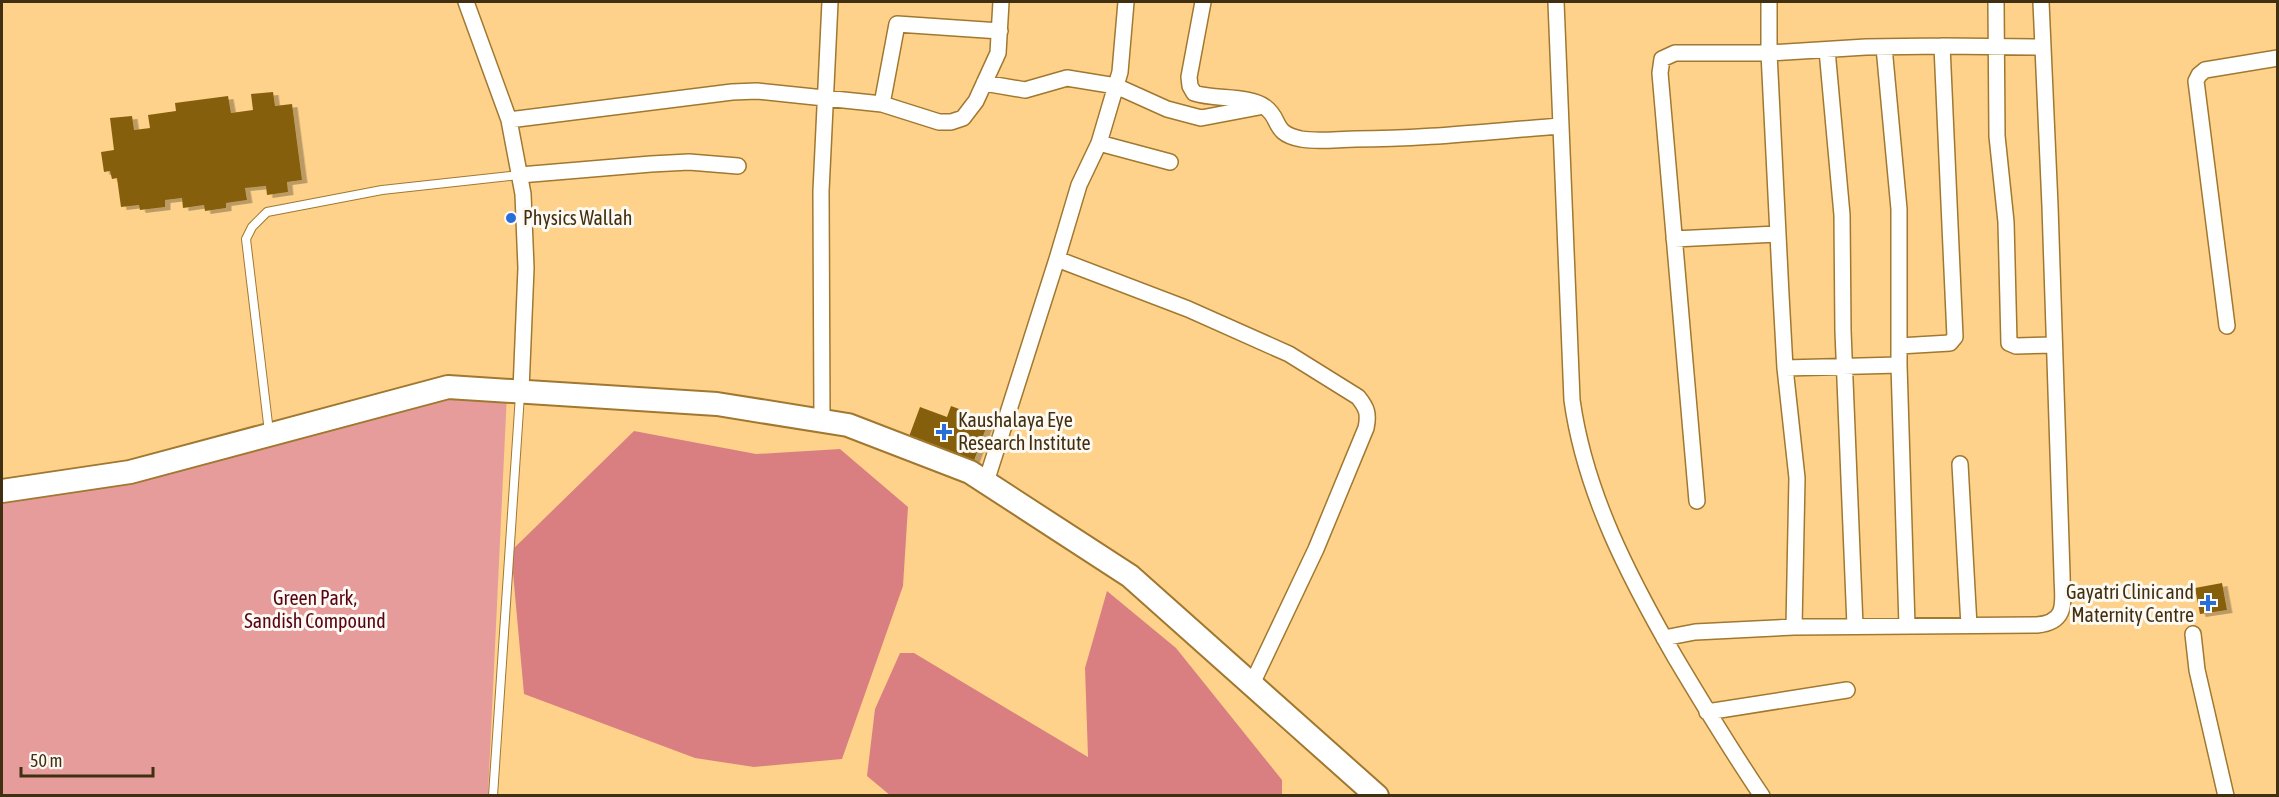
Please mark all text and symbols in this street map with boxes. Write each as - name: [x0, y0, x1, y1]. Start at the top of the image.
- place label: Physics Wallah: [523, 206, 632, 229]
- marker: Physics Wallah: [504, 211, 518, 225]
- place label: Kaushalaya Eye Research Institute: [958, 408, 1091, 454]
- marker: Kaushalaya Eye Research Institute: [935, 423, 953, 441]
- place label: Gayatri Clinic and Maternity Centre: [2066, 580, 2194, 626]
- park label: Green Park, Sandish Compound: [244, 586, 386, 632]
- marker: Gayatri Clinic and Maternity Centre: [2199, 594, 2217, 612]
- scale bar: [21, 740, 153, 778]
- text: 50 m: [30, 750, 62, 771]

